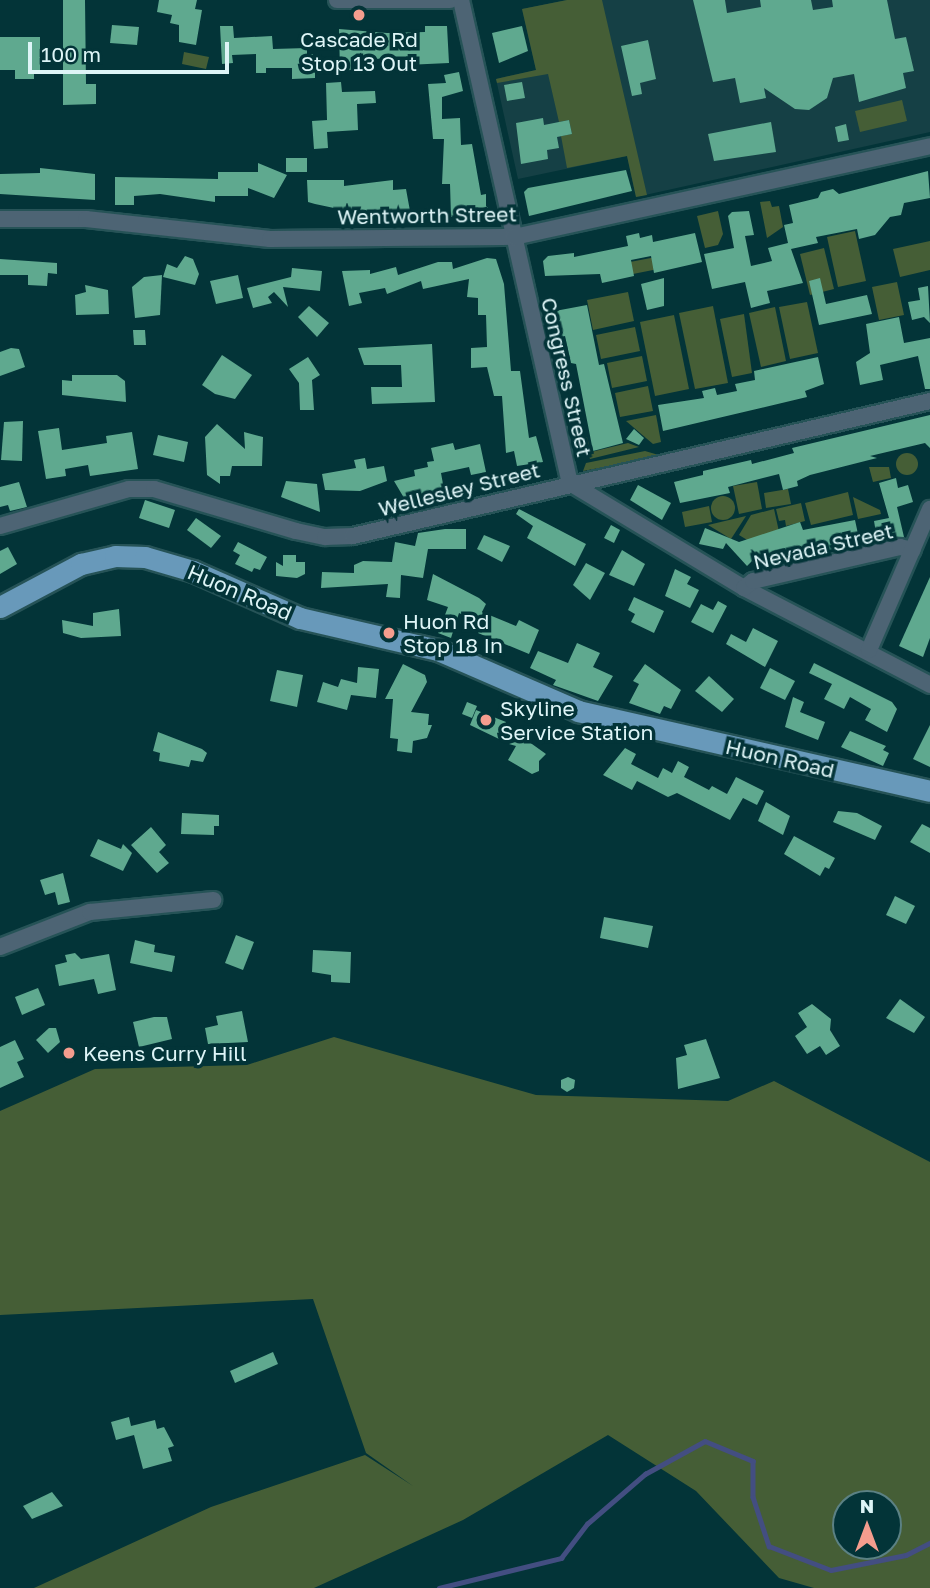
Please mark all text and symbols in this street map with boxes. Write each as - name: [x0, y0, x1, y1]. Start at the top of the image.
- marker: Cascade Rd Stop 13 Out: [351, 7, 367, 23]
- place label: Cascade Rd Stop 13 Out: [300, 26, 418, 76]
- scale bar: [32, 28, 233, 72]
- text: 100 m: [41, 41, 101, 67]
- street label: Wentworth Street: [337, 201, 517, 229]
- street label: Congress Street: [536, 295, 598, 459]
- street label: Wellesley Street: [376, 457, 542, 521]
- street label: Nevada Street: [751, 518, 895, 574]
- street label: Huon Road: [184, 559, 296, 625]
- place label: Huon Rd Stop 18 In: [403, 608, 503, 658]
- marker: Huon Rd Stop 18 In: [381, 625, 397, 641]
- place label: Skyline Service Station: [500, 695, 653, 745]
- marker: Skyline Service Station: [478, 712, 494, 728]
- street label: Huon Road: [723, 733, 837, 783]
- place label: Keens Curry Hill: [83, 1040, 247, 1066]
- marker: Keens Curry Hill: [61, 1045, 77, 1061]
- north arrow: [832, 1490, 902, 1560]
- text: N: [860, 1494, 874, 1517]

